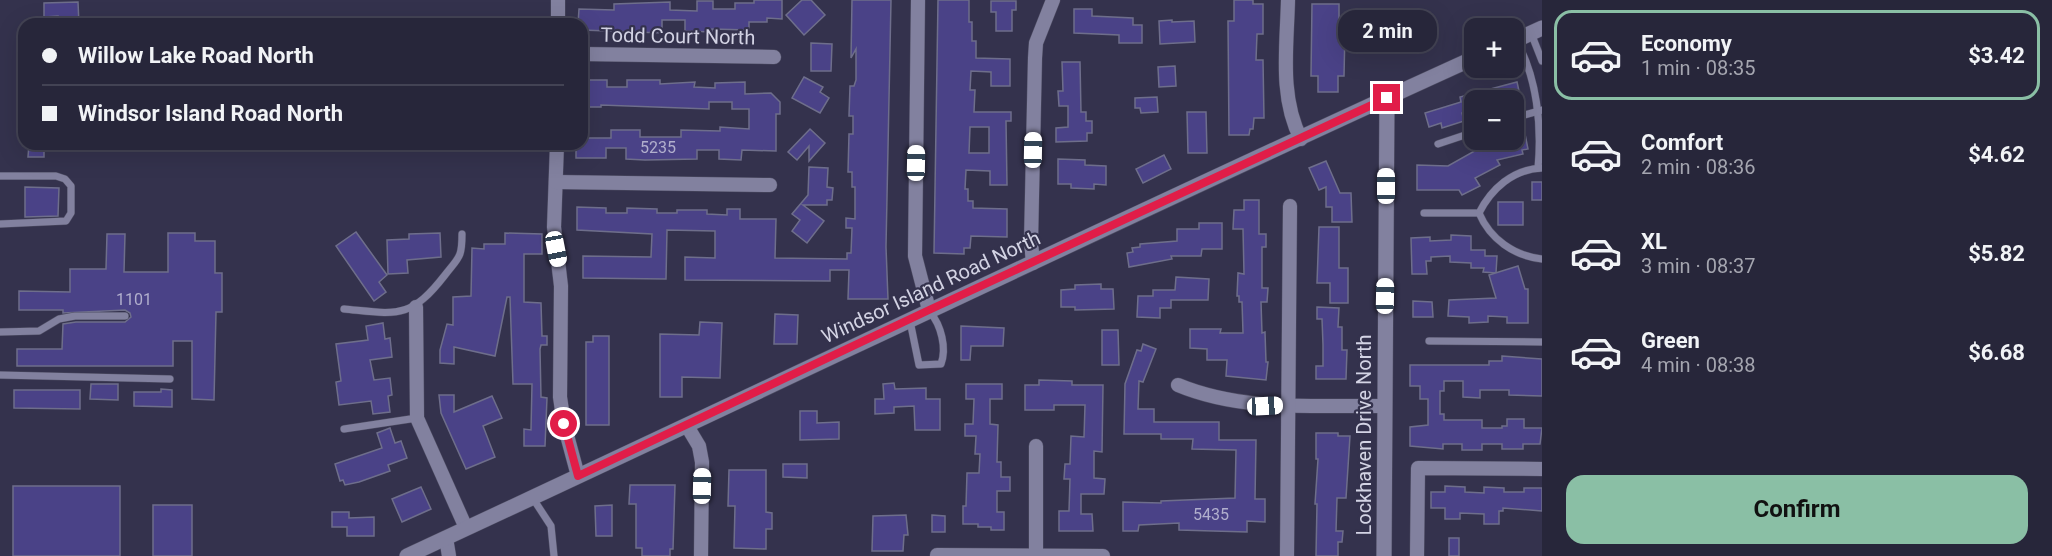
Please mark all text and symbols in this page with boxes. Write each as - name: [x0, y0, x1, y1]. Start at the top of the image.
- callout: 2 min: [1338, 11, 1436, 53]
- map controls: [1464, 18, 1524, 150]
- button: +: [1464, 18, 1524, 78]
- text: 2 min: [1362, 19, 1413, 43]
- street label: Todd Court North: [600, 23, 756, 49]
- icon: car: [1569, 28, 1623, 82]
- text: Economy: [1641, 31, 1732, 56]
- text: Willow Lake Road North: [78, 43, 314, 68]
- text: $3.42: [1968, 43, 2025, 68]
- text: 1 min · 08:35: [1641, 56, 1756, 80]
- route end: [1373, 84, 1400, 111]
- button: −: [1464, 90, 1524, 150]
- text: Windsor Island Road North: [78, 101, 343, 126]
- icon: car: [1569, 127, 1623, 181]
- text: Comfort: [1641, 130, 1723, 155]
- car: [1024, 132, 1042, 168]
- house number: 5235: [640, 138, 676, 157]
- text: $4.62: [1968, 142, 2025, 167]
- car: [907, 145, 925, 181]
- text: 2 min · 08:36: [1641, 155, 1756, 179]
- car: [1377, 168, 1395, 204]
- street label: Windsor Island Road North: [818, 226, 1044, 348]
- icon: car: [1569, 226, 1623, 280]
- text: XL: [1641, 229, 1667, 254]
- car: [544, 230, 568, 268]
- text: $5.82: [1968, 241, 2025, 266]
- text: 3 min · 08:37: [1641, 254, 1756, 278]
- car: [1376, 278, 1394, 314]
- house number: 1101: [116, 290, 152, 309]
- icon: car: [1569, 325, 1623, 379]
- text: Green: [1641, 328, 1700, 353]
- street label: Lockhaven Drive North: [1352, 334, 1376, 536]
- text: $6.68: [1968, 340, 2025, 365]
- text: 4 min · 08:38: [1641, 353, 1756, 377]
- car: [1247, 396, 1283, 416]
- route start: [550, 410, 577, 437]
- car: [693, 468, 711, 504]
- button: Confirm: [1566, 475, 2028, 544]
- house number: 5435: [1193, 505, 1229, 524]

